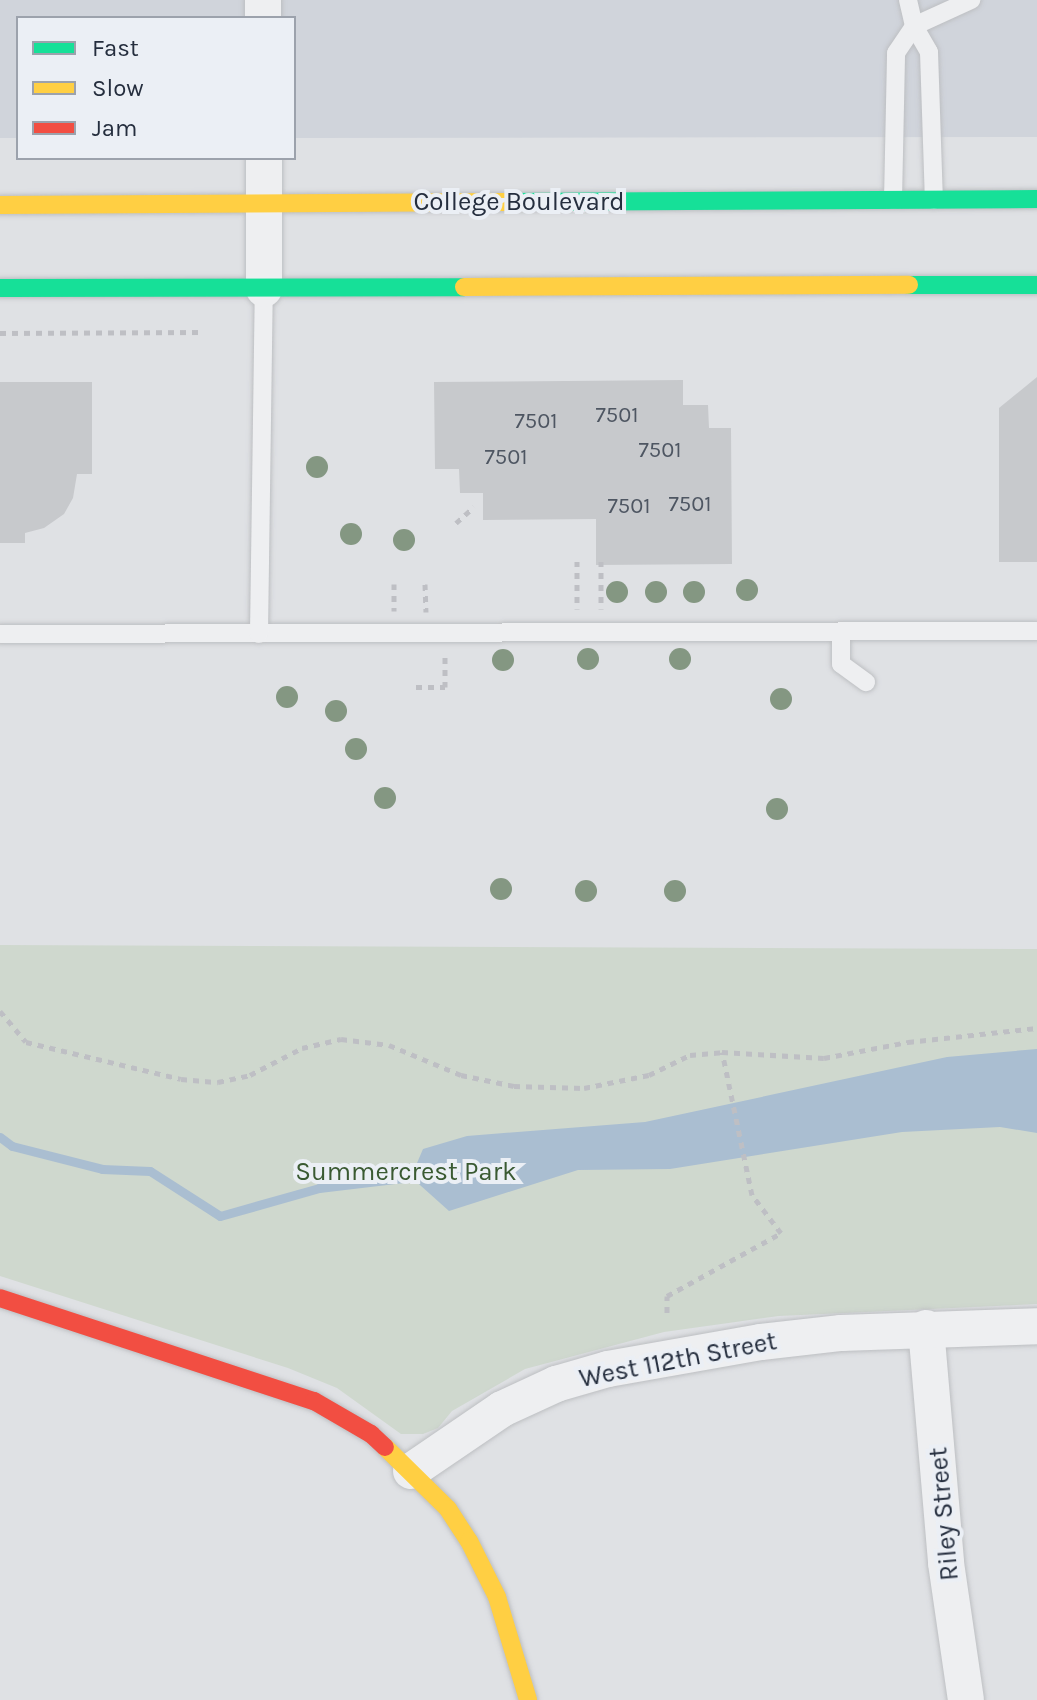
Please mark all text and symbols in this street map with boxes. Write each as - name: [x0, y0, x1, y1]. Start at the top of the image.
- legend: [16, 16, 296, 160]
- text: Fast: [92, 34, 139, 62]
- text: Slow: [92, 74, 144, 102]
- text: Jam: [92, 114, 137, 142]
- street label: College Boulevard: [413, 186, 625, 218]
- house number: 7501: [595, 403, 639, 429]
- house number: 7501: [514, 409, 558, 435]
- house number: 7501: [638, 438, 682, 464]
- house number: 7501: [484, 445, 528, 471]
- house number: 7501: [668, 492, 712, 518]
- house number: 7501: [607, 494, 651, 520]
- park label: Summercrest Park: [295, 1156, 517, 1188]
- street label: West 112th Street: [577, 1326, 779, 1394]
- street label: Riley Street: [923, 1446, 965, 1582]

